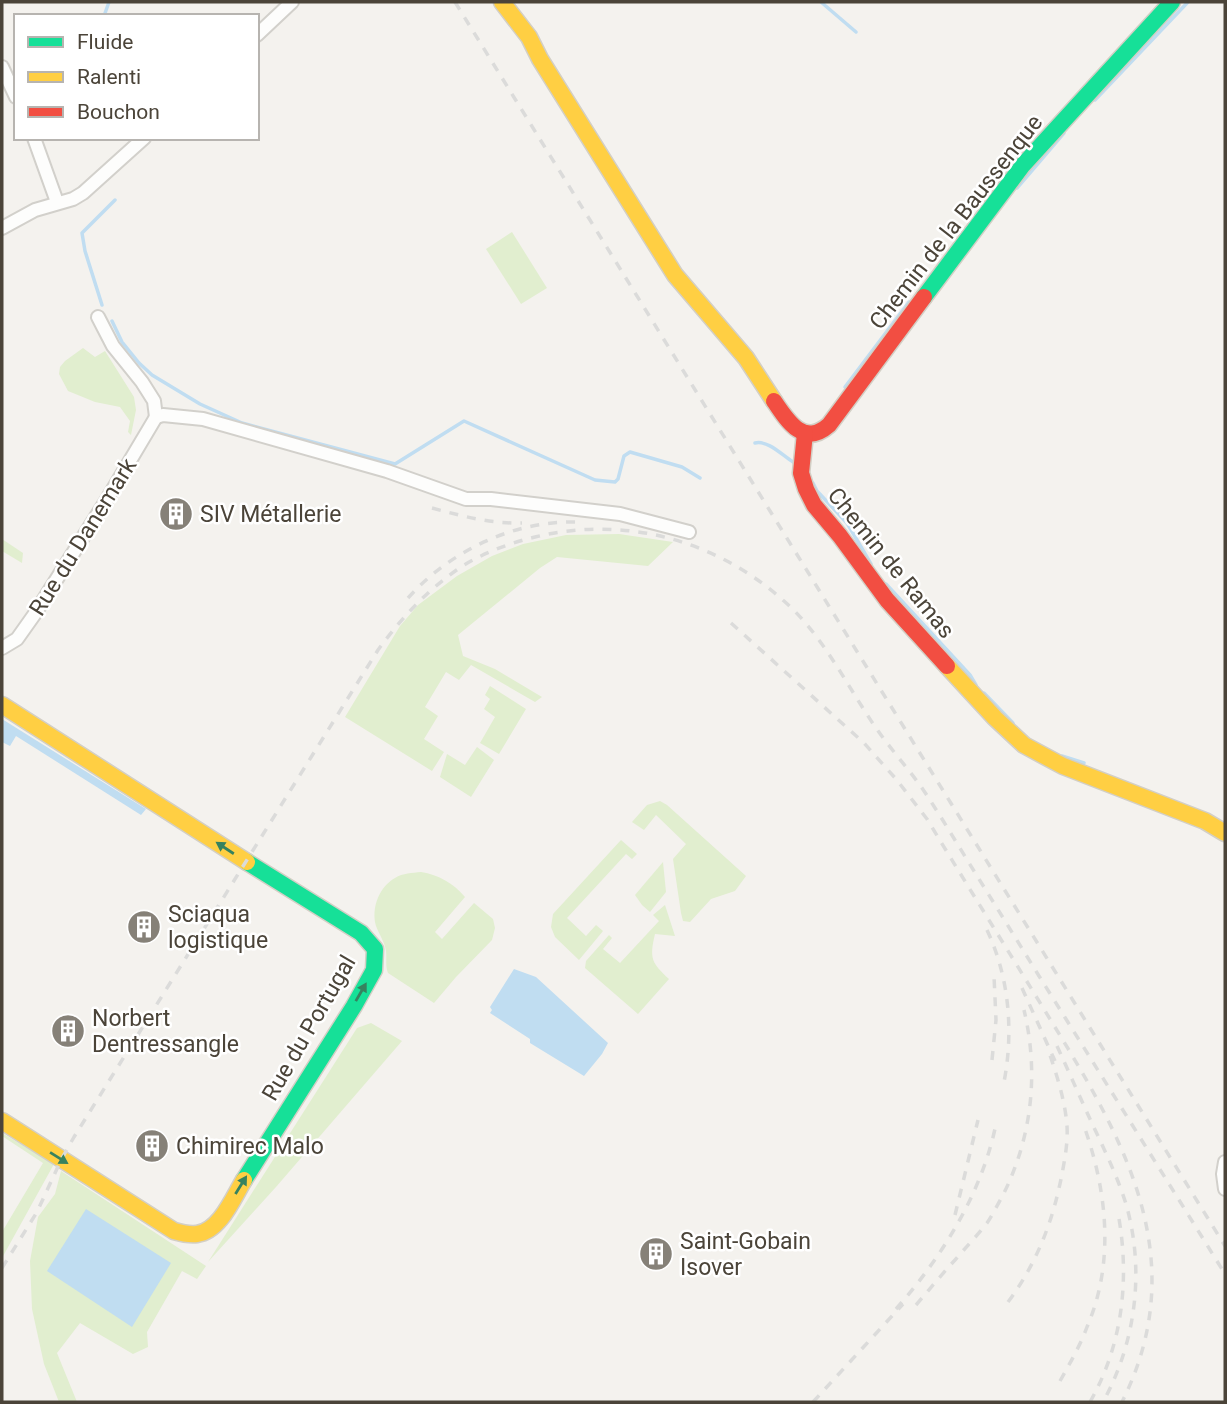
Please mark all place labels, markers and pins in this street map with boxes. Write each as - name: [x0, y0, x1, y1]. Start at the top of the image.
- building icon: SIV Métallerie: [157, 495, 195, 533]
- place label: SIV Métallerie: [200, 501, 342, 528]
- place label: Sciaqua logistique: [168, 901, 268, 954]
- building icon: Sciaqua logistique: [125, 908, 163, 946]
- place label: Norbert Dentressangle: [92, 1005, 239, 1058]
- building icon: Norbert Dentressangle: [49, 1012, 87, 1050]
- building icon: Chimirec Malo: [133, 1127, 171, 1165]
- place label: Chimirec Malo: [176, 1133, 324, 1160]
- place label: Saint-Gobain Isover: [680, 1228, 811, 1281]
- building icon: Saint-Gobain Isover: [637, 1235, 675, 1273]

